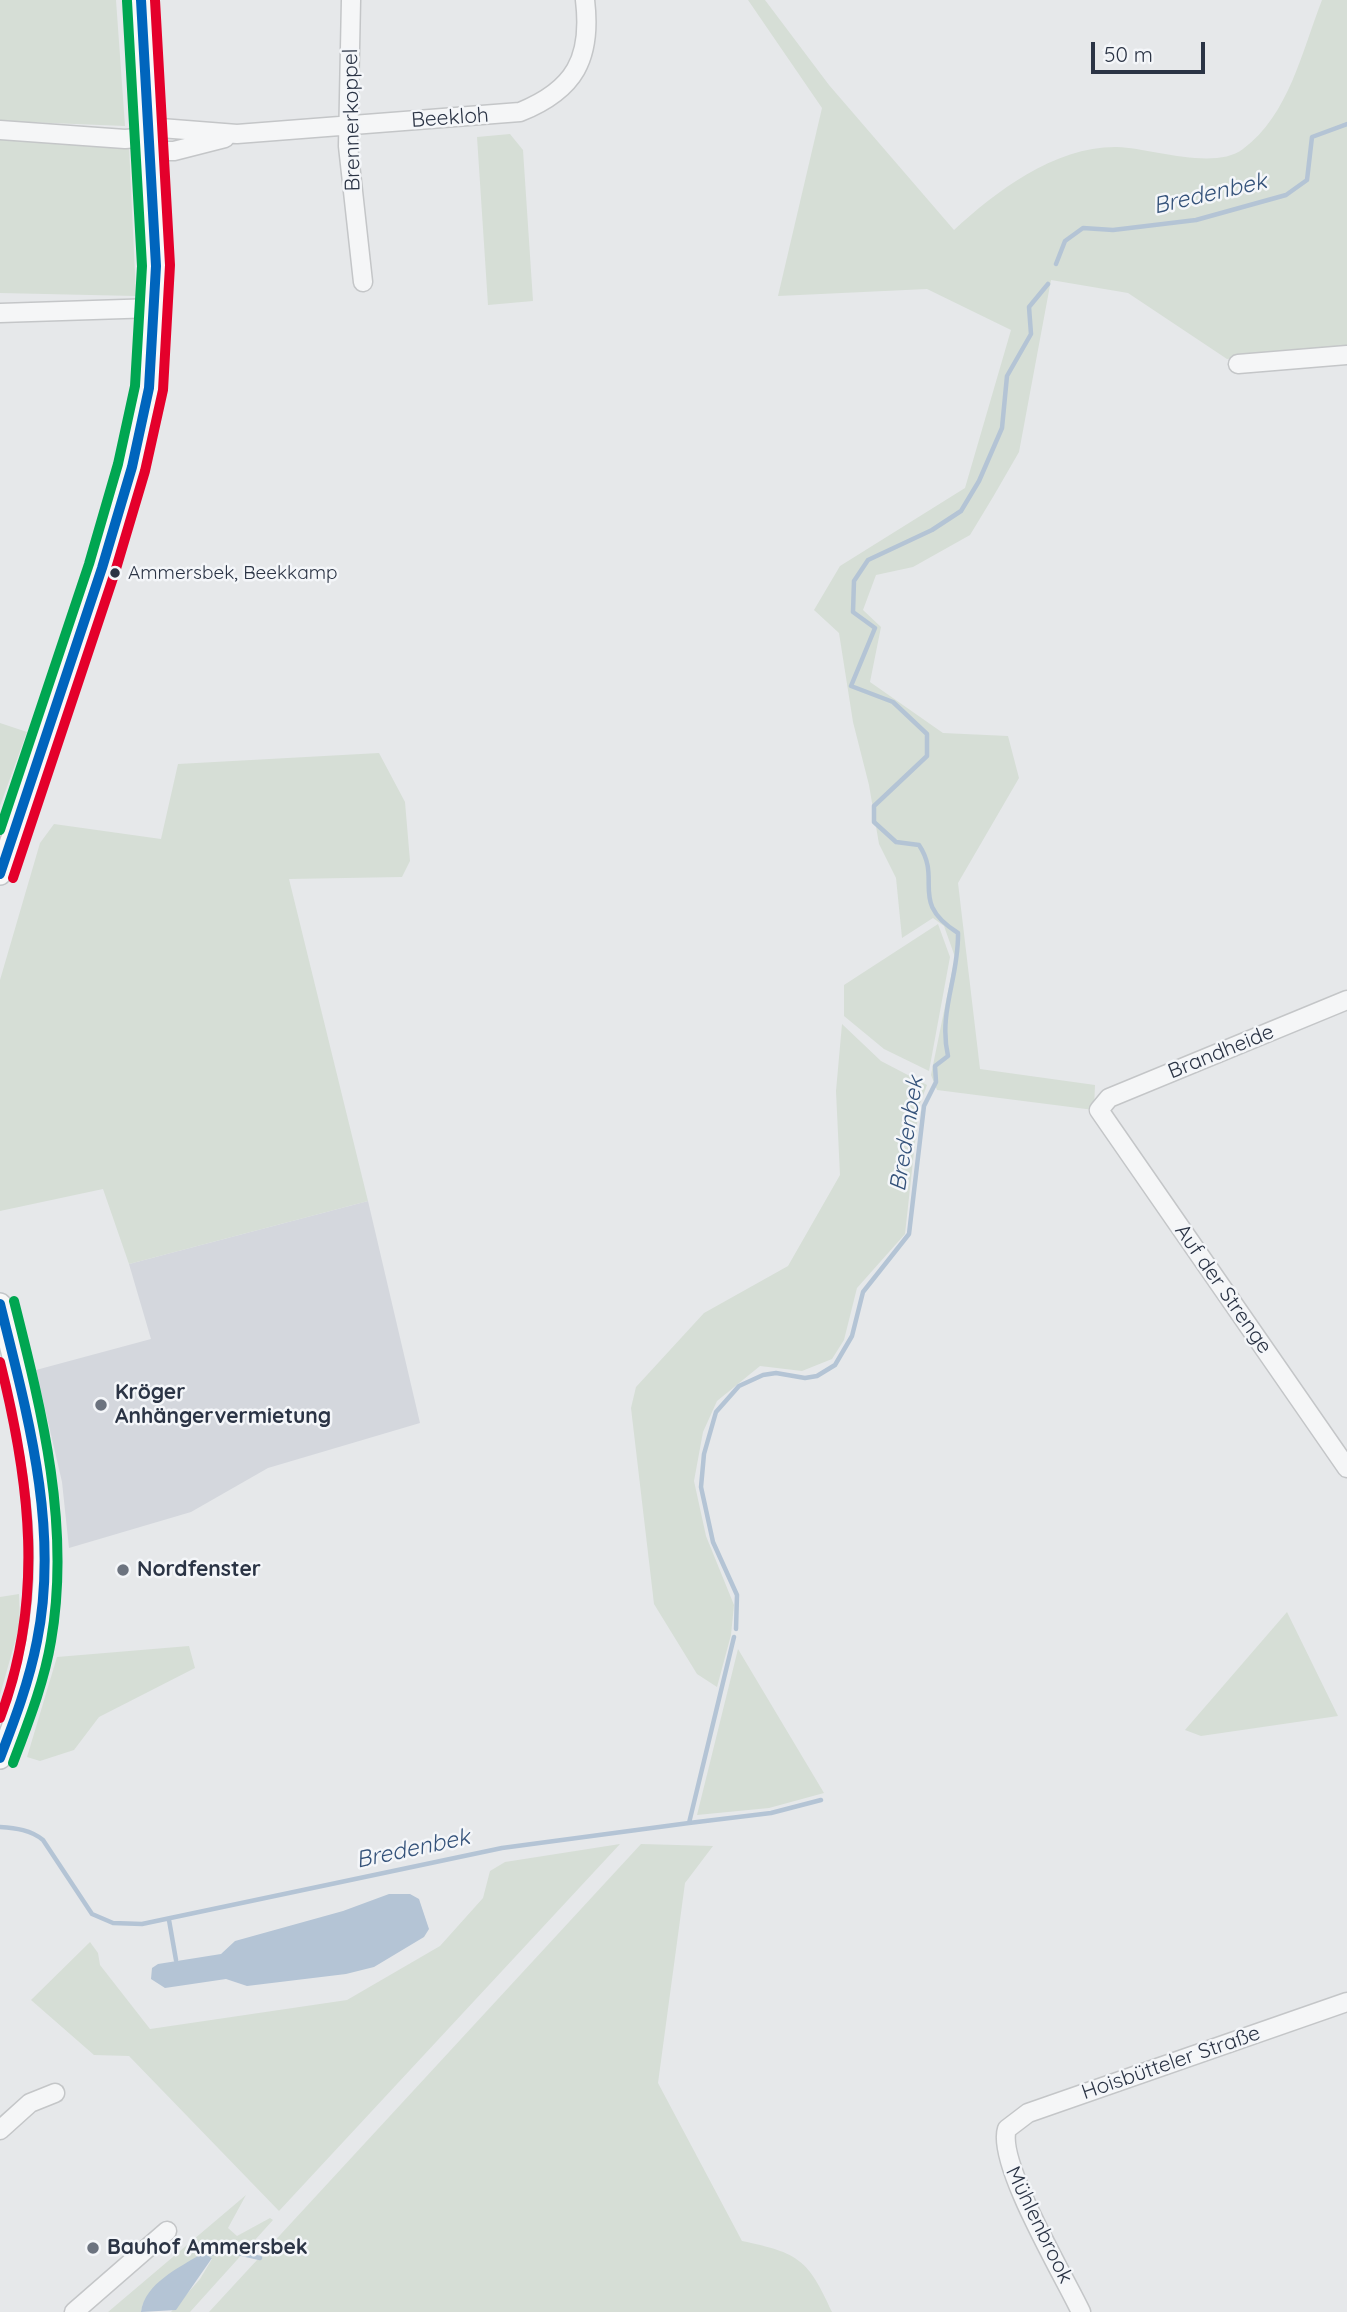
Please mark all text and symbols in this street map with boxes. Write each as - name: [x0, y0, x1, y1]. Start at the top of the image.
- scale bar: [1095, 28, 1209, 72]
- text: 50 m: [1104, 41, 1153, 67]
- street label: Brennerkoppel: [338, 48, 366, 192]
- street label: Beekloh: [410, 103, 490, 133]
- water label: Bredenbek: [1150, 168, 1270, 220]
- place label: Ammersbek, Beekkamp: [128, 562, 338, 584]
- marker: Ammersbek, Beekkamp: [108, 566, 122, 580]
- street label: Brandheide: [1164, 1019, 1278, 1085]
- water label: Bredenbek: [884, 1075, 930, 1193]
- street label: Auf der Strenge: [1169, 1219, 1277, 1359]
- place label: Kröger Anhängervermietung: [115, 1380, 331, 1430]
- marker: Kröger Anhängervermietung: [93, 1397, 109, 1413]
- place label: Nordfenster: [137, 1557, 261, 1583]
- marker: Nordfenster: [115, 1562, 131, 1578]
- water label: Bredenbek: [354, 1823, 472, 1875]
- street label: Hoisbütteler Straße: [1078, 2021, 1264, 2105]
- street label: Mühlenbrook: [1000, 2162, 1078, 2288]
- place label: Bauhof Ammersbek: [107, 2235, 308, 2261]
- marker: Bauhof Ammersbek: [85, 2240, 101, 2256]

